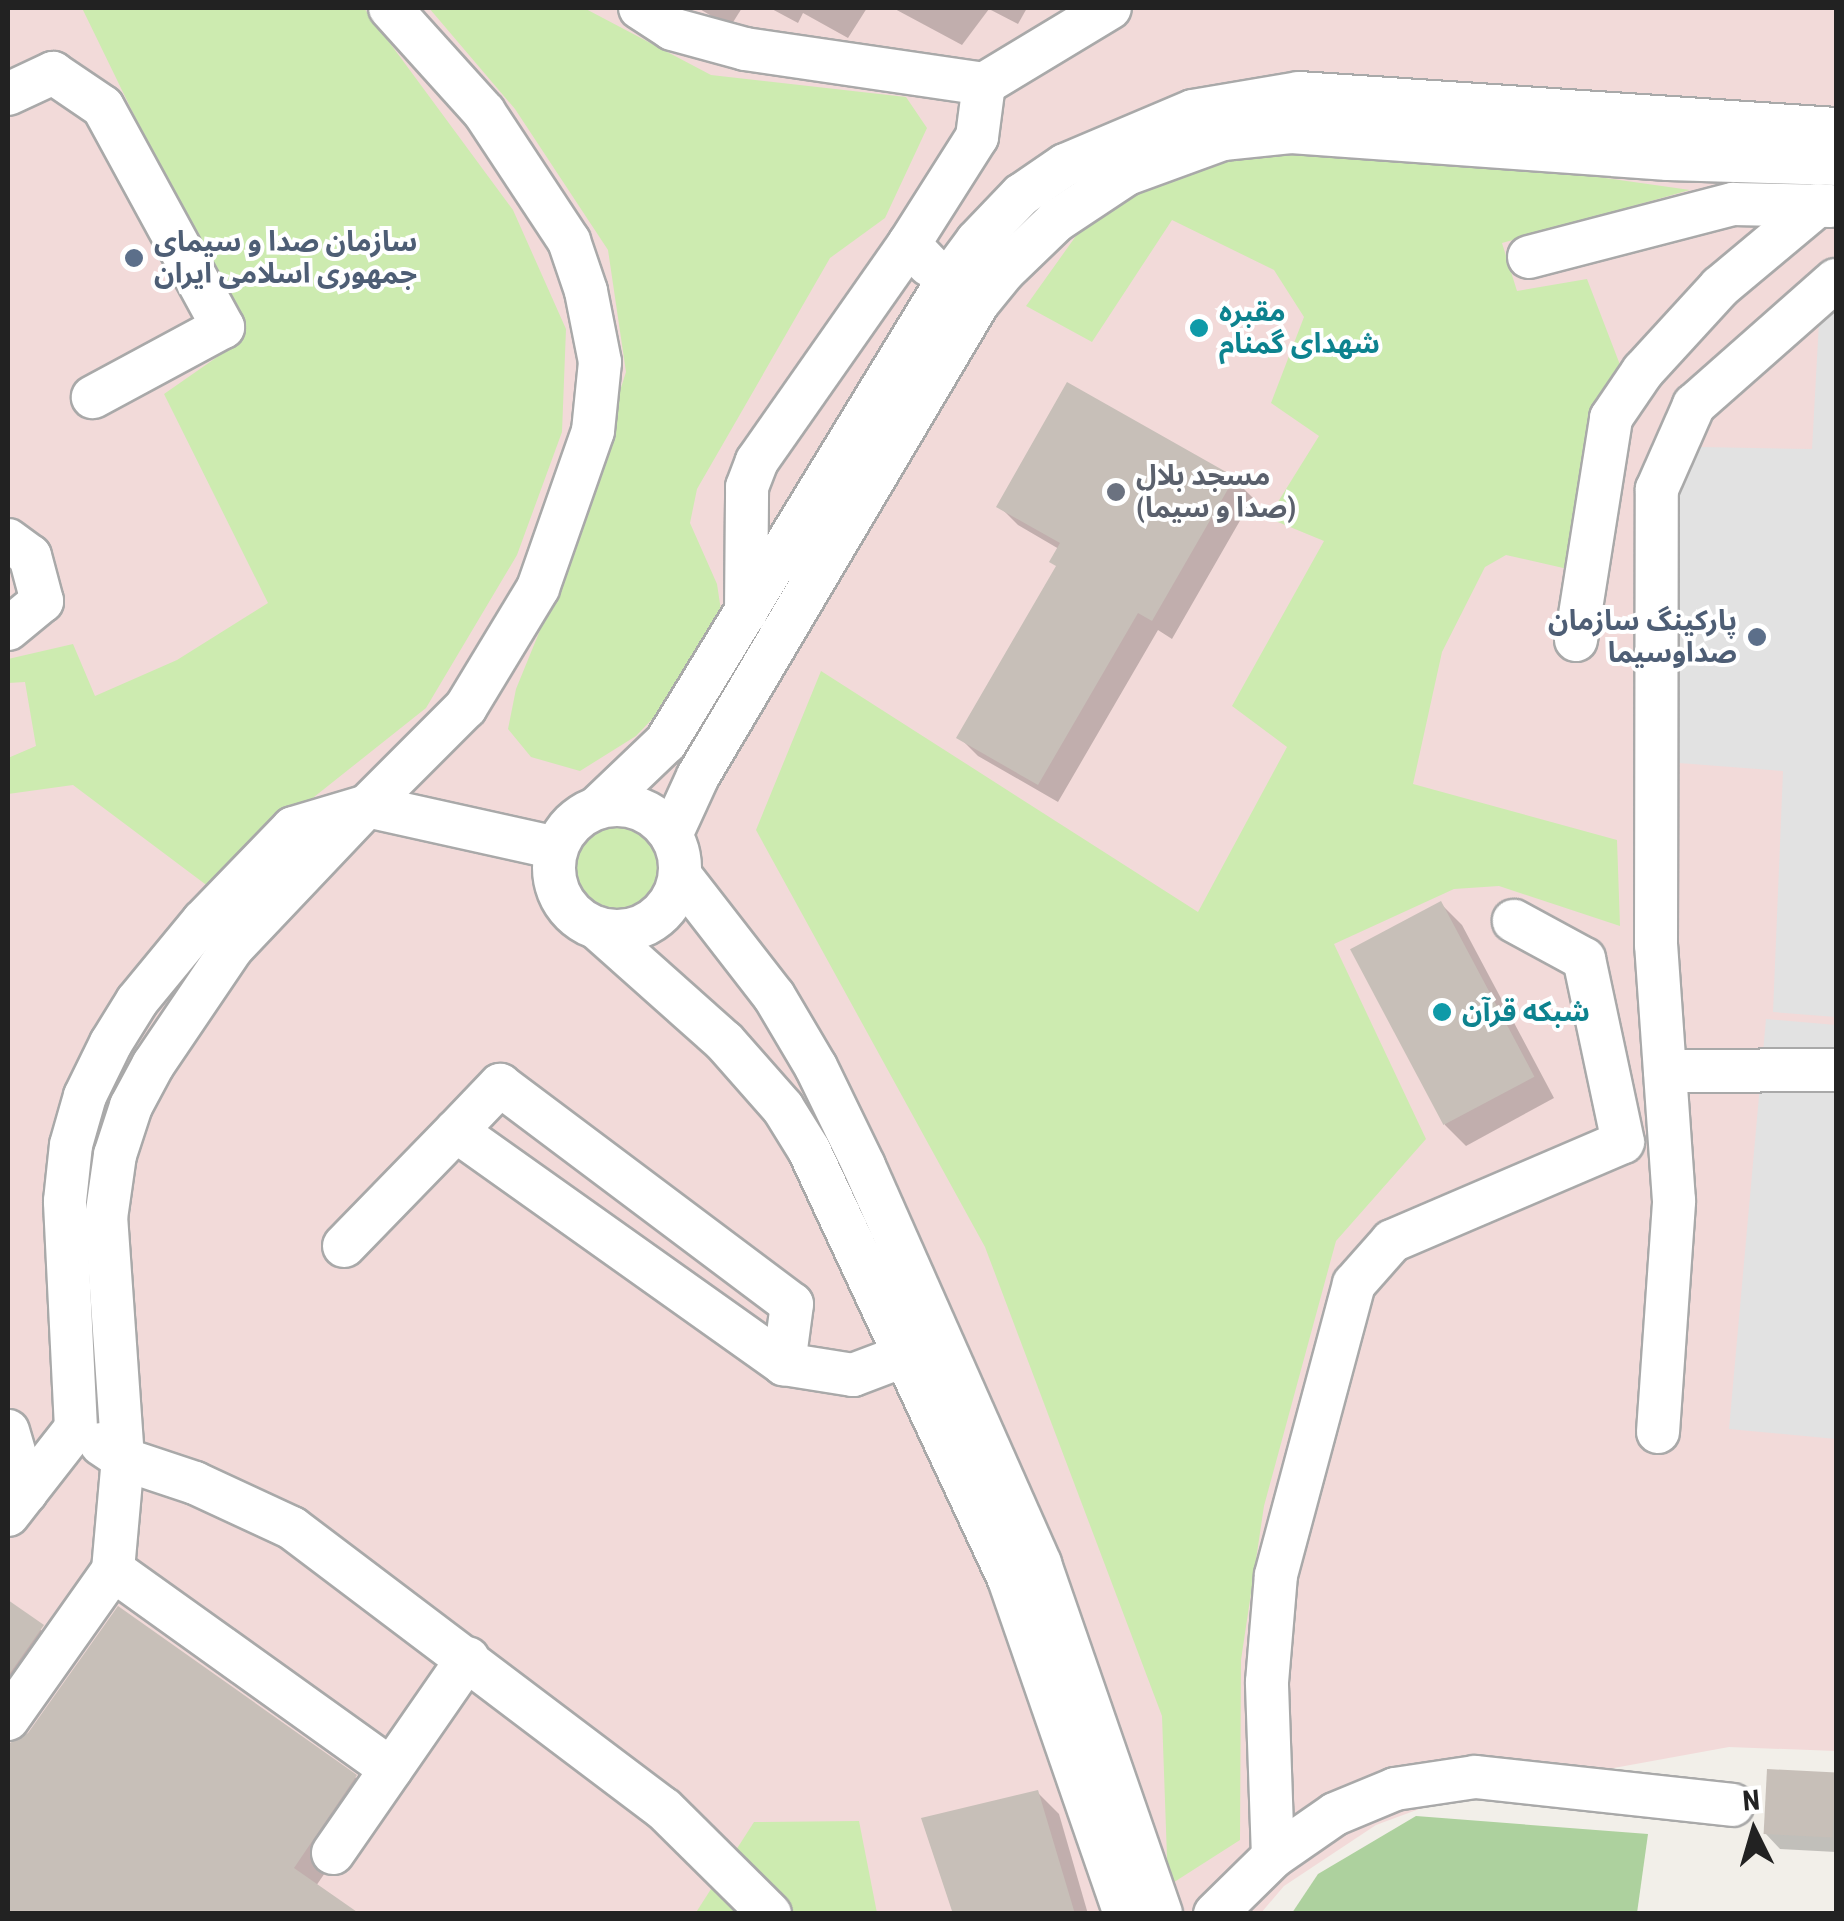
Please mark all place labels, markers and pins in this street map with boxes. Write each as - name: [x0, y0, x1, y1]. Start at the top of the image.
- place label: سازمان صدا و سیمای جمهوری اسلامی ایران: [154, 225, 417, 291]
- marker: سازمان صدا و سیمای جمهوری اسلامی ایران: [123, 247, 145, 269]
- place label: مقبره شهدای گمنام: [1219, 295, 1380, 361]
- marker: مقبره شهدای گمنام: [1188, 317, 1210, 339]
- place label: مسجد بلال (صدا و سیما): [1136, 459, 1296, 525]
- marker: مسجد بلال (صدا و سیما): [1105, 481, 1127, 503]
- place label: پارکینگ سازمان صداوسیما: [1548, 604, 1737, 670]
- marker: پارکینگ سازمان صداوسیما: [1746, 626, 1768, 648]
- place label: شبکه قرآن: [1462, 995, 1590, 1029]
- marker: شبکه قرآن: [1431, 1001, 1453, 1023]

